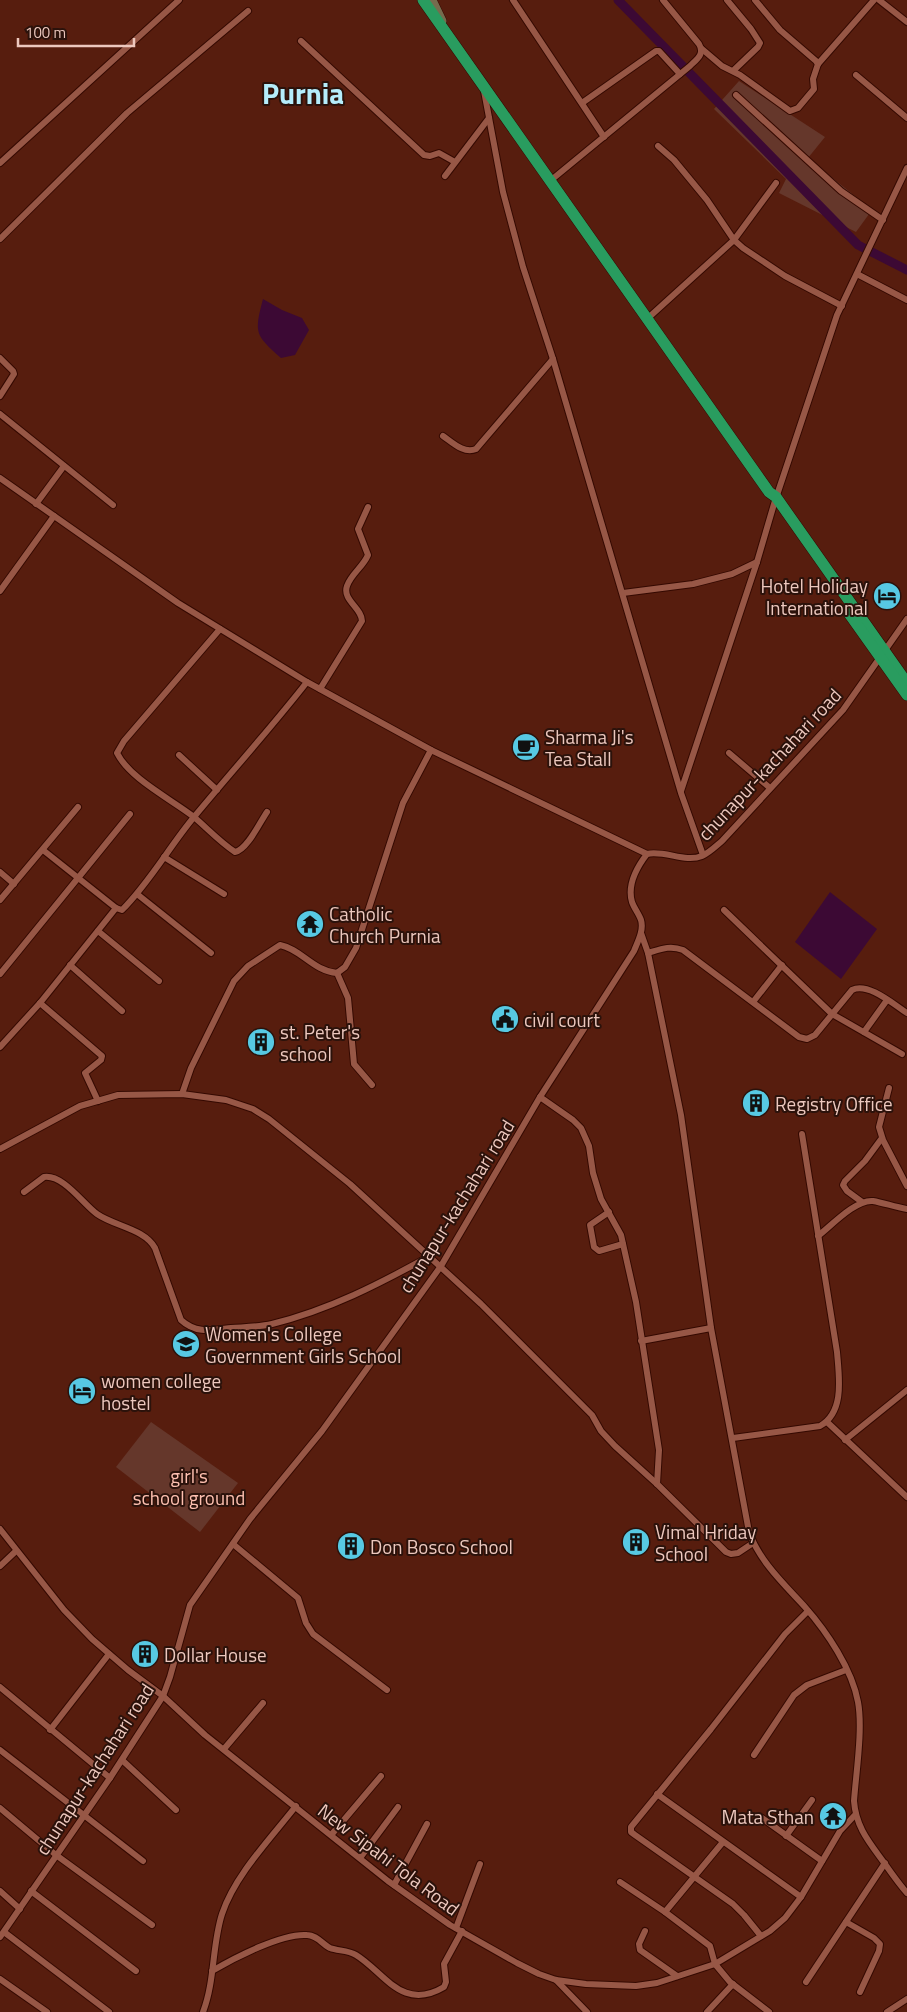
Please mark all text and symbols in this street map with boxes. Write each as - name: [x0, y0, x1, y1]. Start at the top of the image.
- scale bar: [18, 15, 134, 47]
- text: 100 m: [25, 21, 66, 44]
- district label: Purnia: [262, 71, 344, 115]
- place label: Hotel Holiday International: [761, 571, 868, 622]
- hotel icon: Hotel Holiday International: [872, 581, 902, 611]
- street label: chunapur-kachahari road: [690, 681, 848, 847]
- place label: Sharma Ji's Tea Stall: [545, 722, 634, 773]
- cafe icon: Sharma Ji's Tea Stall: [511, 732, 541, 762]
- place label: Catholic Church Purnia: [329, 899, 441, 950]
- temple icon: Catholic Church Purnia: [295, 909, 325, 939]
- public building icon: civil court: [490, 1004, 520, 1034]
- place label: civil court: [524, 1005, 600, 1034]
- place label: st. Peter's school: [280, 1017, 360, 1068]
- building icon: st. Peter's school: [246, 1027, 276, 1057]
- building icon: Registry Office: [741, 1088, 771, 1118]
- place label: Registry Office: [775, 1089, 893, 1118]
- street label: chunapur-kachahari road: [391, 1114, 521, 1298]
- place label: Women's College Government Girls School: [205, 1319, 401, 1370]
- school or university icon: Women's College Government Girls School: [171, 1329, 201, 1359]
- place label: women college hostel: [101, 1366, 221, 1417]
- hotel icon: women college hostel: [67, 1376, 97, 1406]
- park label: girl's school ground: [133, 1461, 245, 1512]
- place label: Vimal Hriday School: [655, 1517, 756, 1568]
- building icon: Vimal Hriday School: [621, 1527, 651, 1557]
- building icon: Don Bosco School: [336, 1531, 366, 1561]
- place label: Don Bosco School: [370, 1532, 513, 1561]
- building icon: Dollar House: [130, 1639, 160, 1669]
- place label: Dollar House: [164, 1640, 267, 1669]
- street label: chunapur-kachahari road: [27, 1677, 161, 1861]
- street label: New Sipahi Tola Road: [312, 1796, 466, 1922]
- temple icon: Mata Sthan: [818, 1801, 848, 1831]
- place label: Mata Sthan: [721, 1802, 814, 1831]

